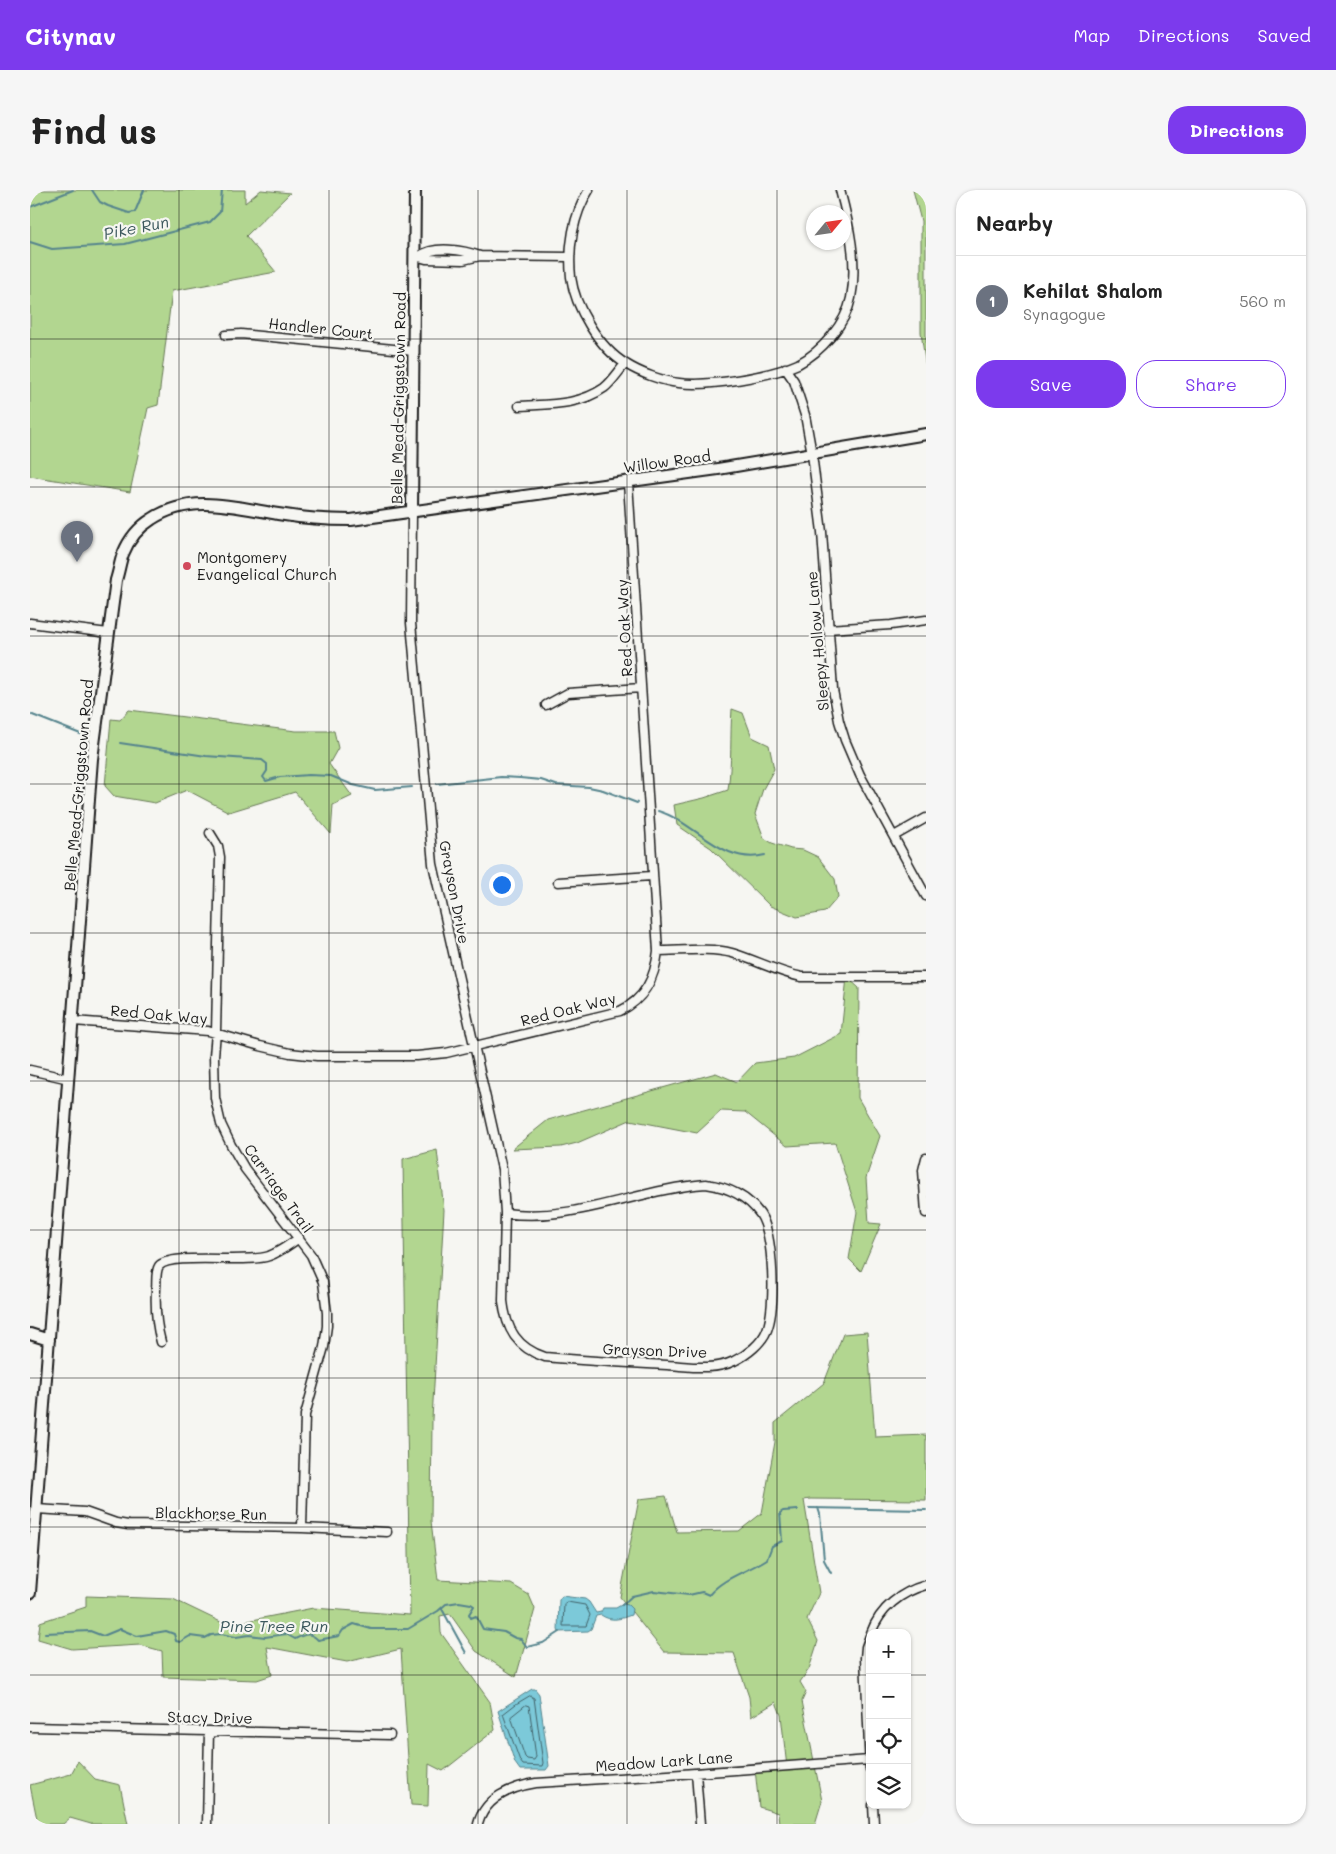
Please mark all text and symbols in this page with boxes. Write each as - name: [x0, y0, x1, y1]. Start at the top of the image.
- text: Citynav: [25, 20, 116, 51]
- text: Map: [1073, 23, 1110, 47]
- text: Directions: [1138, 23, 1230, 47]
- text: Saved: [1258, 23, 1311, 47]
- button: Directions: [1168, 106, 1306, 154]
- text: Find us: [30, 107, 157, 153]
- north arrow: [806, 205, 851, 250]
- text: Nearby: [976, 209, 1053, 236]
- water label: Pike Run: [102, 210, 171, 244]
- text: Kehilat Shalom: [1023, 278, 1163, 303]
- text: 1: [988, 290, 996, 311]
- text: 560 m: [1239, 290, 1286, 311]
- street label: Belle Mead-Griggstown Road: [386, 292, 410, 504]
- text: Synagogue: [1023, 303, 1106, 324]
- street label: Handler Court: [268, 313, 374, 343]
- button: Save: [976, 360, 1126, 408]
- button: Share: [1136, 360, 1286, 408]
- street label: Willow Road: [622, 445, 712, 477]
- pin: 1: [61, 521, 93, 562]
- place label: Montgomery Evangelical Church: [197, 547, 336, 584]
- marker: Montgomery Evangelical Church: [181, 560, 193, 572]
- street label: Sleepy Hollow Lane: [801, 570, 833, 712]
- street label: Red Oak Way: [611, 579, 637, 677]
- street label: Belle Mead-Griggstown Road: [59, 678, 97, 892]
- street label: Grayson Drive: [435, 839, 475, 945]
- your location: [489, 872, 515, 898]
- street label: Red Oak Way: [518, 987, 618, 1031]
- street label: Red Oak Way: [110, 1000, 209, 1028]
- street label: Carriage Trail: [240, 1139, 318, 1237]
- street label: Grayson Drive: [602, 1338, 708, 1362]
- street label: Blackhorse Run: [155, 1502, 267, 1524]
- water label: Pine Tree Run: [220, 1615, 328, 1636]
- map controls: [866, 1629, 911, 1809]
- button: +: [866, 1629, 911, 1674]
- button: −: [866, 1674, 911, 1719]
- street label: Stacy Drive: [167, 1706, 253, 1728]
- button: locate: [866, 1719, 911, 1764]
- street label: Meadow Lark Lane: [595, 1746, 733, 1776]
- button: layers: [866, 1764, 911, 1809]

